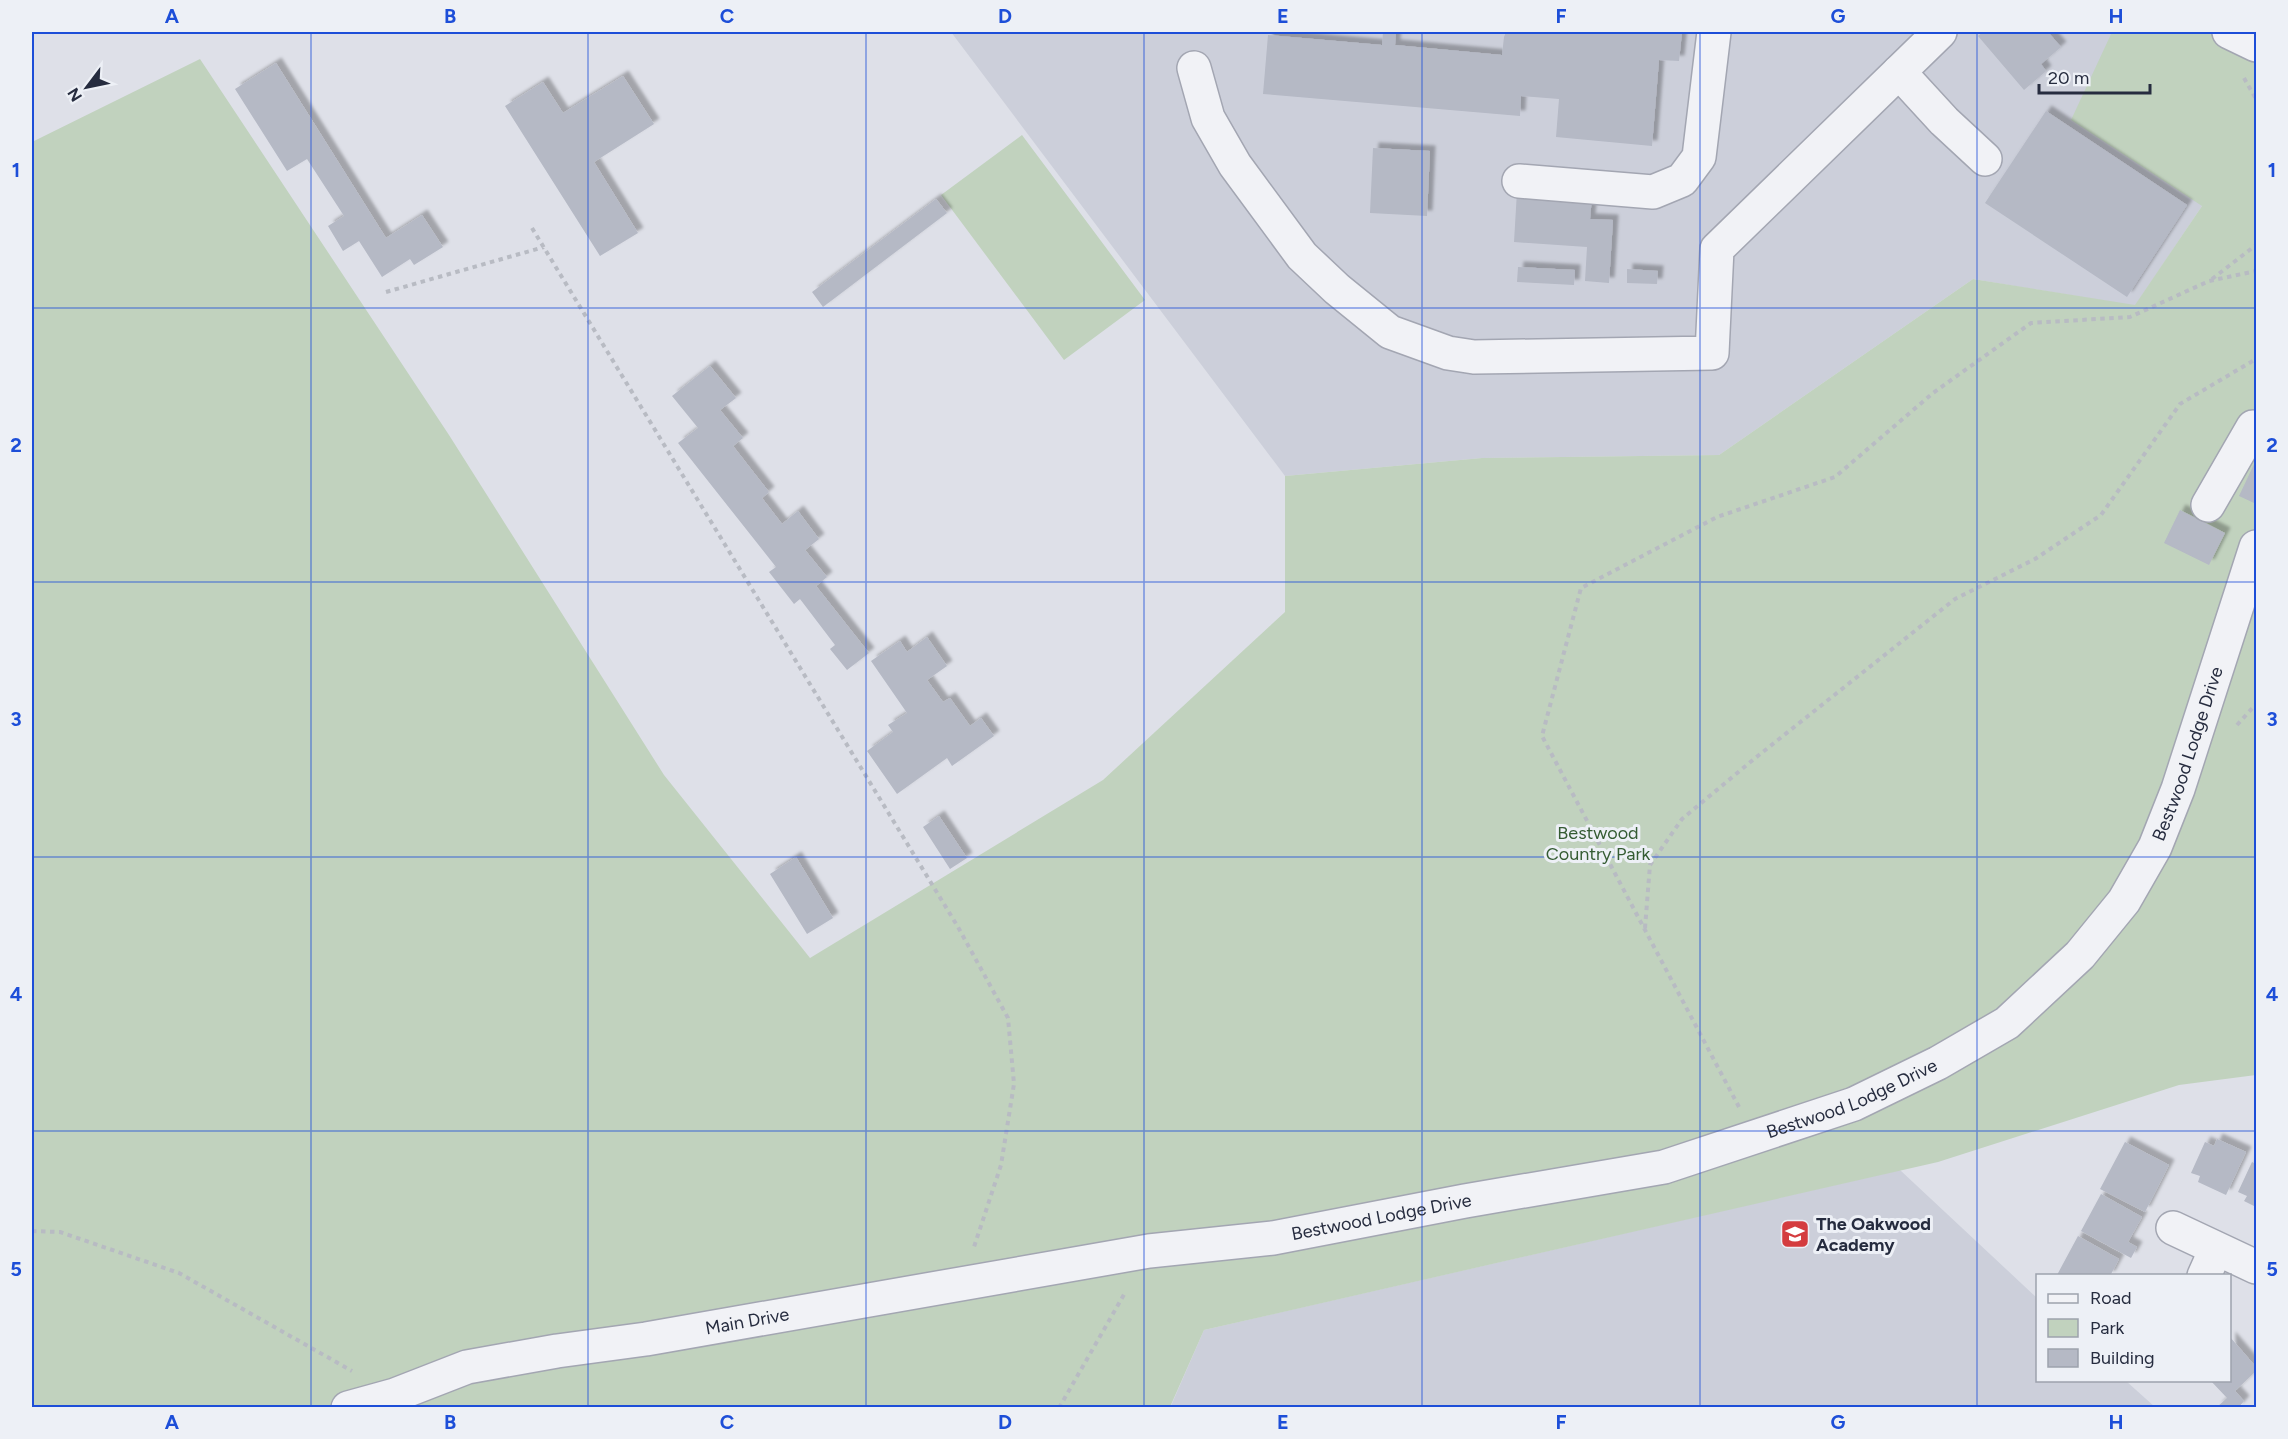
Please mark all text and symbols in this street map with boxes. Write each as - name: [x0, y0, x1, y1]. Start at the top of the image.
- text: A: [165, 4, 180, 28]
- text: B: [444, 4, 456, 28]
- text: C: [720, 4, 734, 28]
- text: D: [998, 4, 1012, 28]
- text: E: [1277, 4, 1289, 28]
- text: F: [1555, 4, 1567, 28]
- text: G: [1831, 4, 1846, 28]
- text: H: [2109, 4, 2124, 28]
- north arrow: [57, 57, 117, 117]
- scale bar: [2039, 57, 2150, 95]
- text: 20 m: [2048, 67, 2089, 89]
- text: N: [63, 84, 86, 105]
- text: 1: [12, 158, 20, 182]
- text: 1: [2268, 158, 2276, 182]
- text: 2: [10, 433, 22, 457]
- text: 2: [2266, 433, 2278, 457]
- street label: Bestwood Lodge Drive: [2148, 664, 2228, 844]
- text: 3: [10, 707, 22, 731]
- text: 3: [2266, 707, 2278, 731]
- park label: Bestwood Country Park: [1546, 822, 1651, 865]
- text: 4: [10, 982, 23, 1006]
- text: 4: [2266, 982, 2279, 1006]
- street label: Bestwood Lodge Drive: [1764, 1054, 1941, 1143]
- street label: Bestwood Lodge Drive: [1290, 1189, 1473, 1245]
- place label: The Oakwood Academy: [1816, 1213, 1931, 1256]
- school or university icon: The Oakwood Academy: [1779, 1218, 1811, 1250]
- text: 5: [10, 1257, 22, 1281]
- text: 5: [2266, 1257, 2278, 1281]
- legend: [2036, 1274, 2231, 1382]
- text: Road: [2090, 1287, 2131, 1309]
- street label: Main Drive: [704, 1303, 791, 1339]
- text: Park: [2090, 1317, 2125, 1339]
- text: Building: [2090, 1347, 2155, 1369]
- text: A: [165, 1410, 180, 1434]
- text: B: [444, 1410, 456, 1434]
- text: C: [720, 1410, 734, 1434]
- text: D: [998, 1410, 1012, 1434]
- text: E: [1277, 1410, 1289, 1434]
- text: F: [1555, 1410, 1567, 1434]
- text: G: [1831, 1410, 1846, 1434]
- text: H: [2109, 1410, 2124, 1434]

